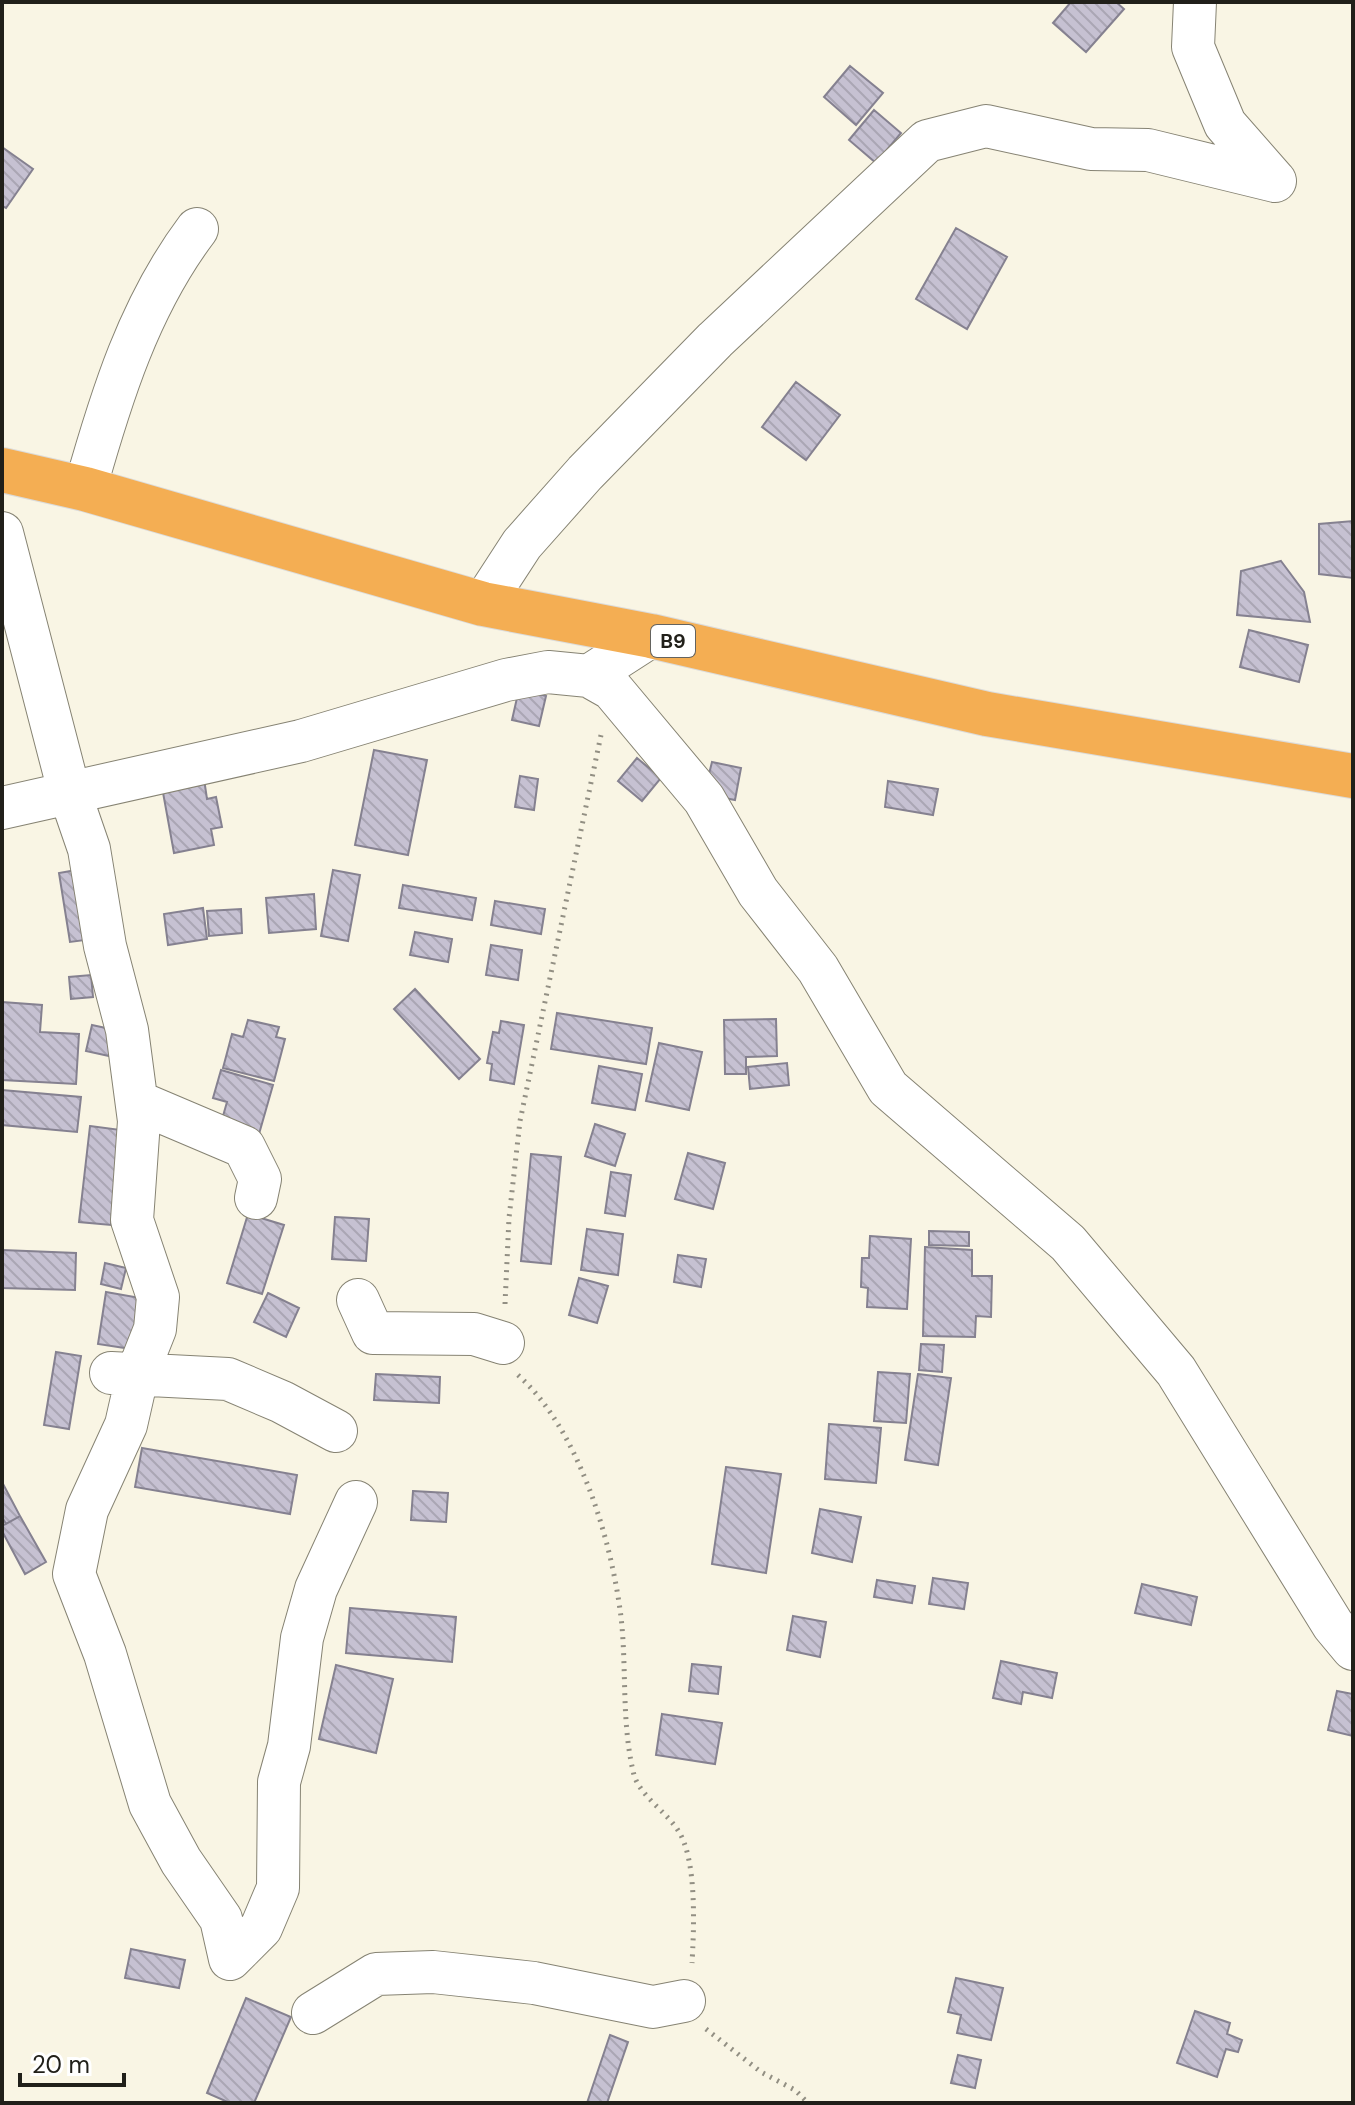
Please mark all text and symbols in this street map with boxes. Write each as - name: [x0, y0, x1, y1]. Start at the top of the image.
- road number: B9: [651, 625, 695, 657]
- scale bar: [20, 2037, 124, 2087]
- text: 20 m: [32, 2049, 90, 2080]

